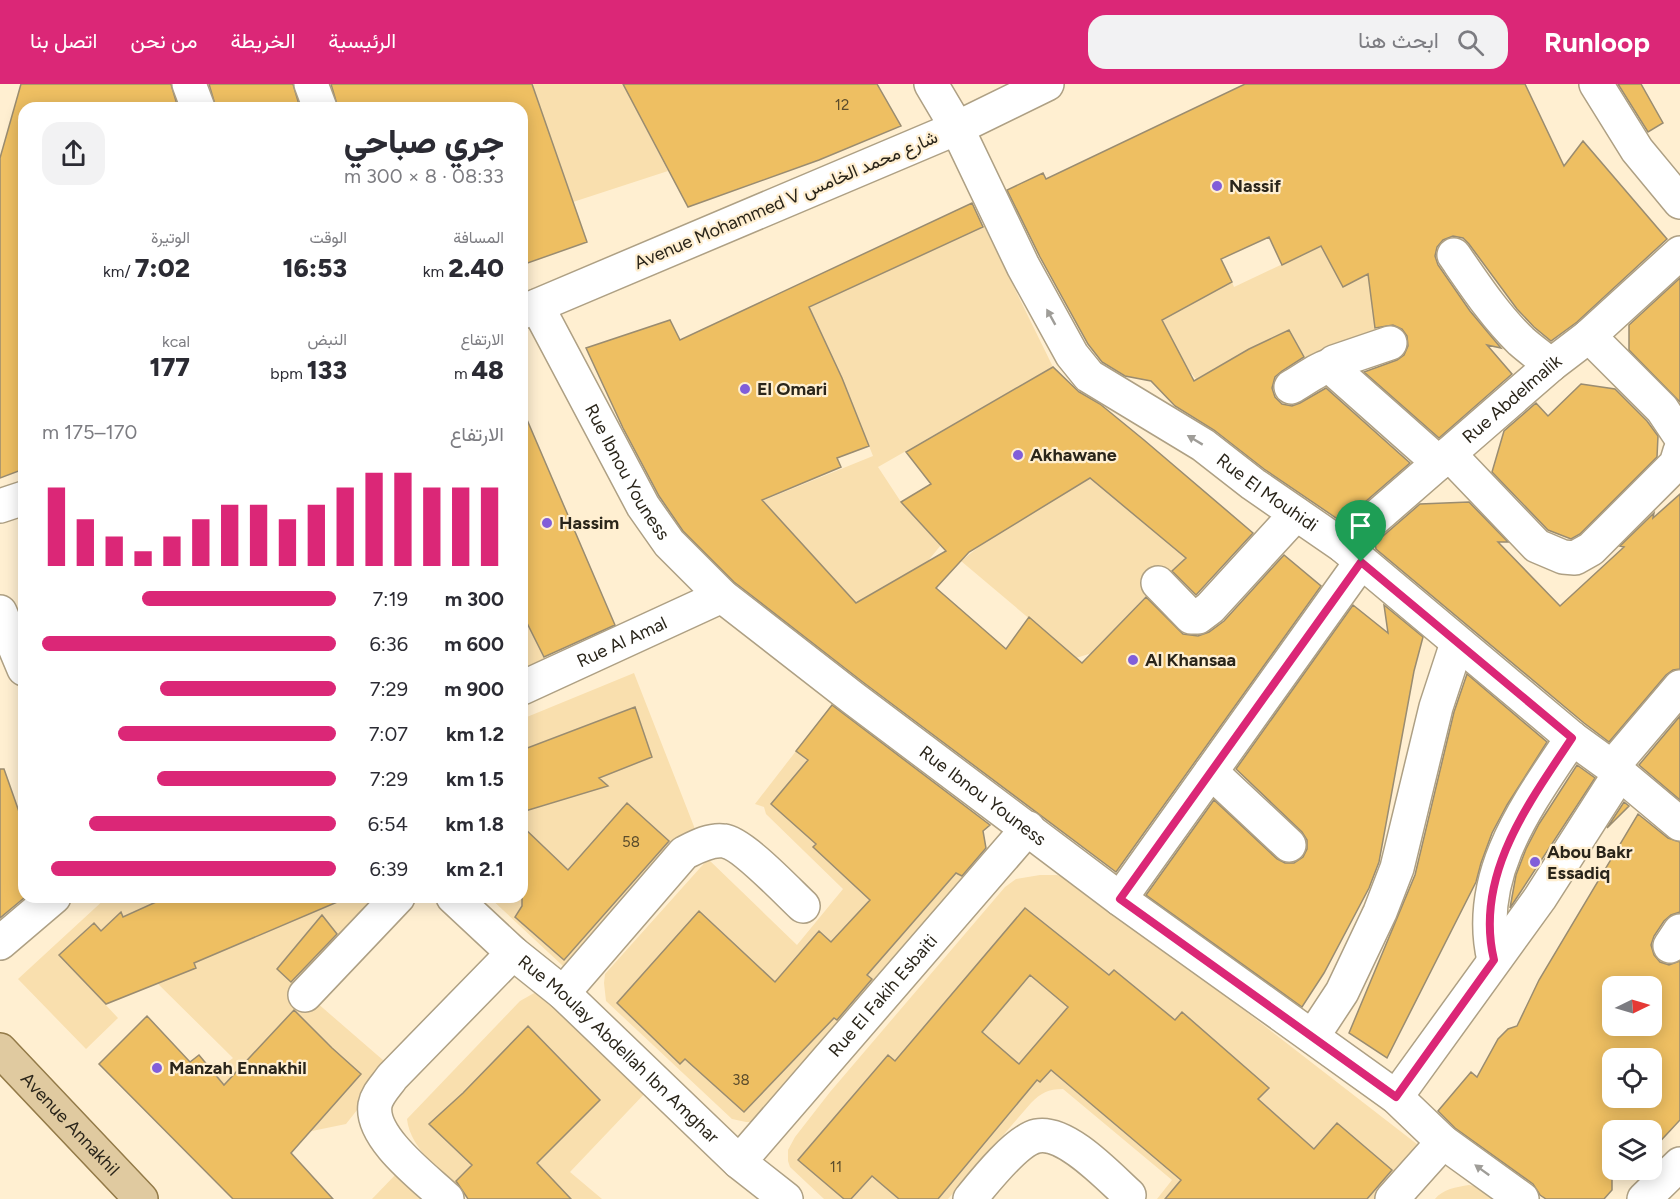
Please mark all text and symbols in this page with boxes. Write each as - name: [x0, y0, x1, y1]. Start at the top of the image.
- search box: [1088, 15, 1508, 69]
- text: Runloop: [1544, 25, 1650, 59]
- icon: search: [1454, 26, 1487, 59]
- text: ابحث هنا: [1358, 27, 1439, 54]
- text: اتصل بنا: [30, 28, 97, 53]
- text: من نحن: [130, 28, 197, 53]
- text: الخريطة: [230, 28, 295, 53]
- text: الرئيسية: [328, 28, 396, 53]
- house number: 12: [835, 96, 849, 114]
- button: share: [42, 122, 105, 185]
- text: جري صباحي: [344, 122, 504, 161]
- street label: Avenue Mohammed V شارع محمد الخامس: [631, 126, 941, 275]
- text: 08:33 · 8 × 300 m: [344, 164, 504, 188]
- place label: Nassif: [1229, 175, 1282, 197]
- marker: Nassif: [1210, 179, 1224, 193]
- text: الوتيرة: [151, 228, 190, 247]
- text: الوقت: [309, 228, 347, 247]
- text: المسافة: [453, 228, 504, 247]
- text: 7:02: [135, 252, 190, 284]
- text: 16:53: [282, 252, 347, 284]
- text: 2.40: [448, 252, 504, 284]
- text: /km: [103, 262, 135, 281]
- text: km: [423, 262, 448, 281]
- one-way arrow: [1046, 308, 1056, 325]
- text: النبض: [307, 330, 347, 349]
- text: الارتفاع: [461, 330, 504, 349]
- text: kcal: [162, 332, 190, 351]
- street label: Rue Abdelmalik: [1458, 350, 1566, 448]
- text: 177: [150, 351, 190, 383]
- text: 133: [307, 354, 347, 386]
- text: 48: [471, 354, 504, 386]
- text: bpm: [270, 364, 307, 383]
- text: m: [454, 364, 471, 383]
- place label: El Omari: [757, 378, 827, 400]
- marker: El Omari: [738, 382, 752, 396]
- street label: Rue Ibnou Youness: [580, 400, 675, 544]
- text: 170–175 m: [42, 420, 137, 444]
- text: الارتفاع: [450, 422, 504, 446]
- one-way arrow: [1187, 435, 1203, 446]
- place label: Akhawane: [1030, 444, 1117, 466]
- marker: Akhawane: [1011, 448, 1025, 462]
- street label: Rue El Mouhidi: [1212, 449, 1322, 536]
- pin: [1335, 500, 1386, 562]
- icon: arrive: [1344, 509, 1377, 542]
- place label: Hassim: [559, 512, 619, 534]
- marker: Hassim: [540, 516, 554, 530]
- text: 7:19: [373, 587, 408, 611]
- text: 300 m: [445, 587, 504, 611]
- street label: Rue Al Amal: [573, 612, 671, 672]
- text: 6:36: [369, 632, 408, 656]
- text: 600 m: [444, 632, 504, 656]
- place label: Al Khansaa: [1145, 649, 1236, 671]
- marker: Al Khansaa: [1126, 653, 1140, 667]
- text: 7:29: [370, 677, 408, 701]
- text: 900 m: [444, 677, 504, 701]
- text: 7:07: [369, 722, 408, 746]
- text: 1.2 km: [446, 722, 504, 746]
- street label: Rue Ibnou Youness: [915, 741, 1051, 851]
- text: 7:29: [370, 767, 408, 791]
- text: 1.5 km: [446, 767, 504, 791]
- text: 6:54: [368, 812, 408, 836]
- text: 1.8 km: [445, 812, 504, 836]
- house number: 58: [622, 833, 640, 851]
- place label: Abou Bakr Essadiq: [1547, 841, 1633, 884]
- marker: Abou Bakr Essadiq: [1528, 855, 1542, 869]
- text: 6:39: [369, 857, 408, 881]
- text: 2.1 km: [446, 857, 504, 881]
- street label: Rue El Fakih Esbaiti: [824, 930, 942, 1061]
- street label: Rue Moulay Abdellah Ibn Amghar: [514, 950, 724, 1148]
- north arrow: [1602, 976, 1662, 1036]
- map controls: [1602, 976, 1662, 1180]
- button: locate: [1602, 1048, 1662, 1108]
- place label: Manzah Ennakhil: [169, 1057, 307, 1079]
- marker: Manzah Ennakhil: [150, 1061, 164, 1075]
- street label: Avenue Annakhil: [16, 1068, 124, 1180]
- house number: 38: [732, 1071, 750, 1089]
- button: layers: [1602, 1120, 1662, 1180]
- house number: 11: [830, 1158, 842, 1176]
- one-way arrow: [1475, 1165, 1490, 1177]

